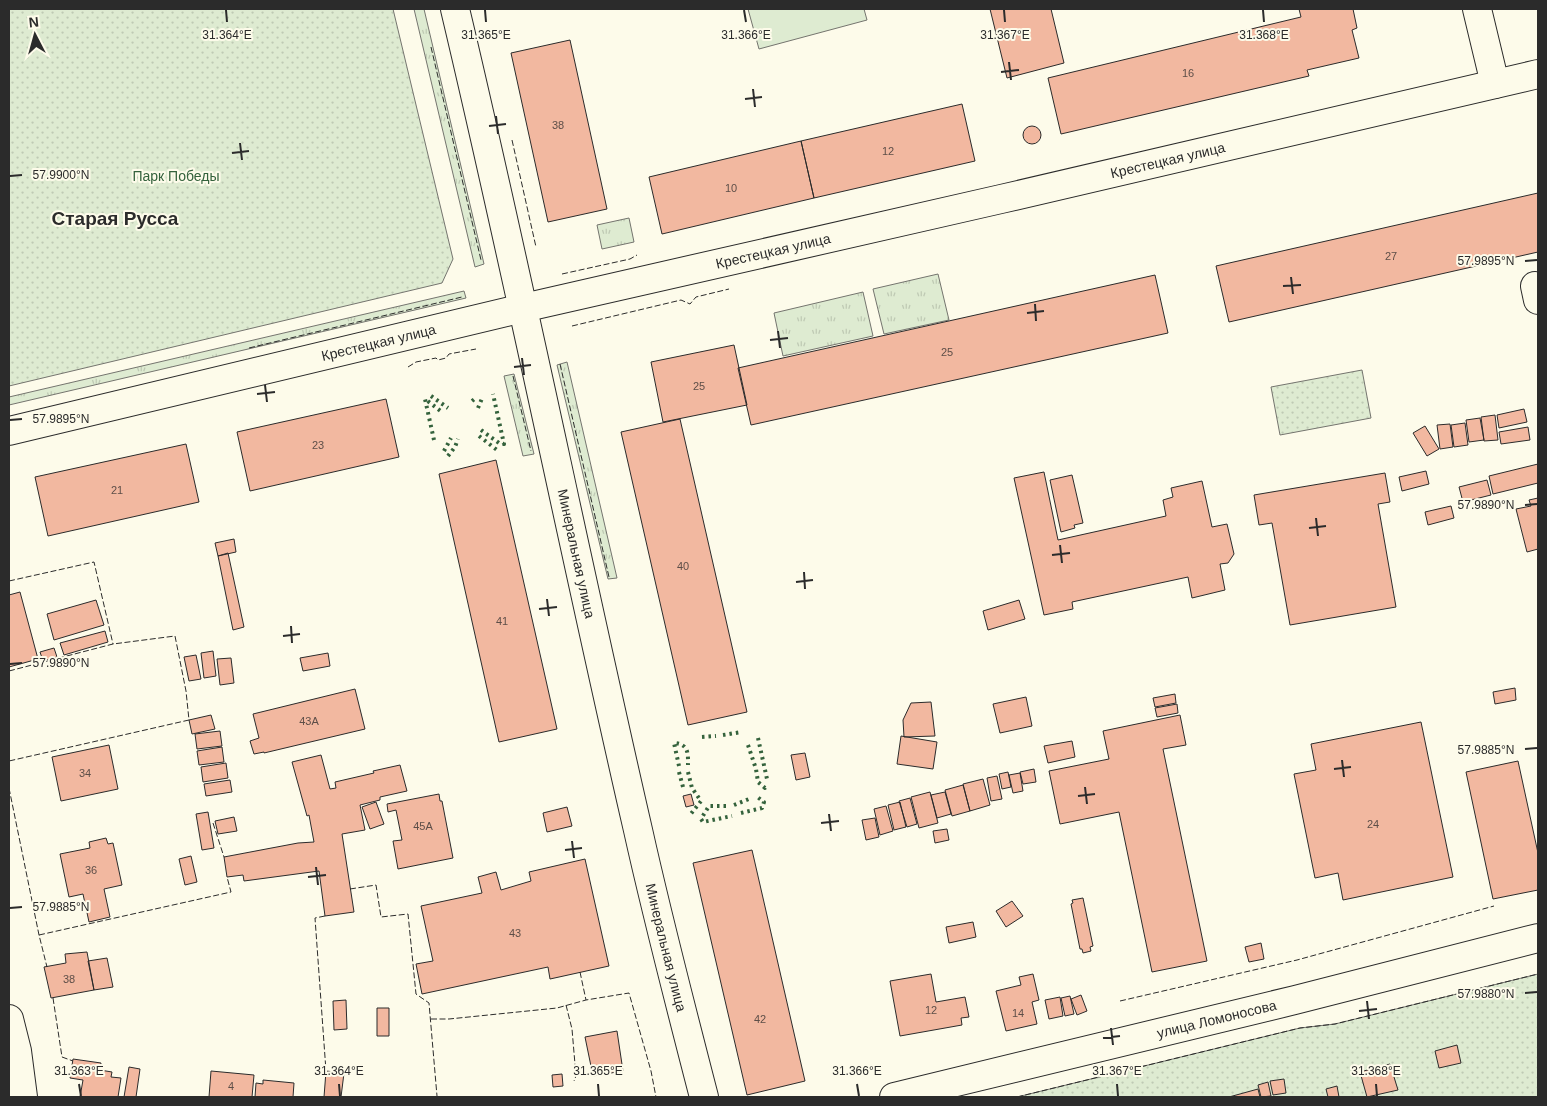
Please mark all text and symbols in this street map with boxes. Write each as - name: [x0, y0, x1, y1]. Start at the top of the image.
- north arrow: [10, 10, 60, 60]
- text: N: [28, 14, 40, 31]
- text: 31.364°E: [202, 28, 252, 42]
- text: 31.365°E: [461, 28, 511, 42]
- text: 31.366°E: [721, 28, 771, 42]
- text: 31.367°E: [980, 28, 1030, 42]
- text: 31.368°E: [1239, 28, 1289, 42]
- house number: 16: [1182, 67, 1194, 79]
- house number: 38: [552, 119, 564, 131]
- street label: Крестецкая улица: [1109, 139, 1227, 181]
- house number: 12: [882, 145, 894, 157]
- text: 57.9900°N: [33, 168, 89, 182]
- park label: Парк Победы: [132, 168, 220, 184]
- house number: 10: [725, 182, 737, 194]
- district label: Старая Русса: [52, 208, 179, 229]
- street label: Крестецкая улица: [714, 230, 832, 272]
- house number: 27: [1385, 250, 1397, 262]
- text: 57.9895°N: [1458, 254, 1514, 268]
- street label: Крестецкая улица: [320, 321, 438, 364]
- house number: 25: [941, 346, 953, 358]
- house number: 25: [693, 380, 705, 392]
- text: 57.9895°N: [33, 412, 89, 426]
- house number: 23: [312, 439, 324, 451]
- house number: 21: [111, 484, 123, 496]
- street label: Минеральная улица: [555, 488, 598, 620]
- text: 57.9890°N: [1458, 498, 1514, 512]
- house number: 40: [677, 560, 689, 572]
- house number: 41: [496, 615, 508, 627]
- text: 57.9890°N: [33, 656, 89, 670]
- house number: 43А: [299, 715, 319, 727]
- text: 57.9885°N: [1458, 743, 1514, 757]
- house number: 34: [79, 767, 91, 779]
- house number: 24: [1367, 818, 1379, 830]
- house number: 45А: [413, 820, 433, 832]
- house number: 36: [85, 864, 97, 876]
- street label: Минеральная улица: [643, 882, 690, 1014]
- text: 57.9885°N: [33, 900, 89, 914]
- house number: 43: [509, 927, 521, 939]
- house number: 38: [63, 973, 75, 985]
- text: 57.9880°N: [1458, 987, 1514, 1001]
- street label: улица Ломоносова: [1155, 997, 1278, 1041]
- house number: 12: [925, 1004, 937, 1016]
- house number: 14: [1012, 1007, 1024, 1019]
- house number: 42: [754, 1013, 766, 1025]
- text: 31.363°E: [54, 1064, 104, 1078]
- text: 31.364°E: [314, 1064, 364, 1078]
- text: 31.365°E: [573, 1064, 623, 1078]
- text: 31.366°E: [832, 1064, 882, 1078]
- text: 31.367°E: [1092, 1064, 1142, 1078]
- text: 31.368°E: [1351, 1064, 1401, 1078]
- house number: 4: [228, 1080, 234, 1092]

